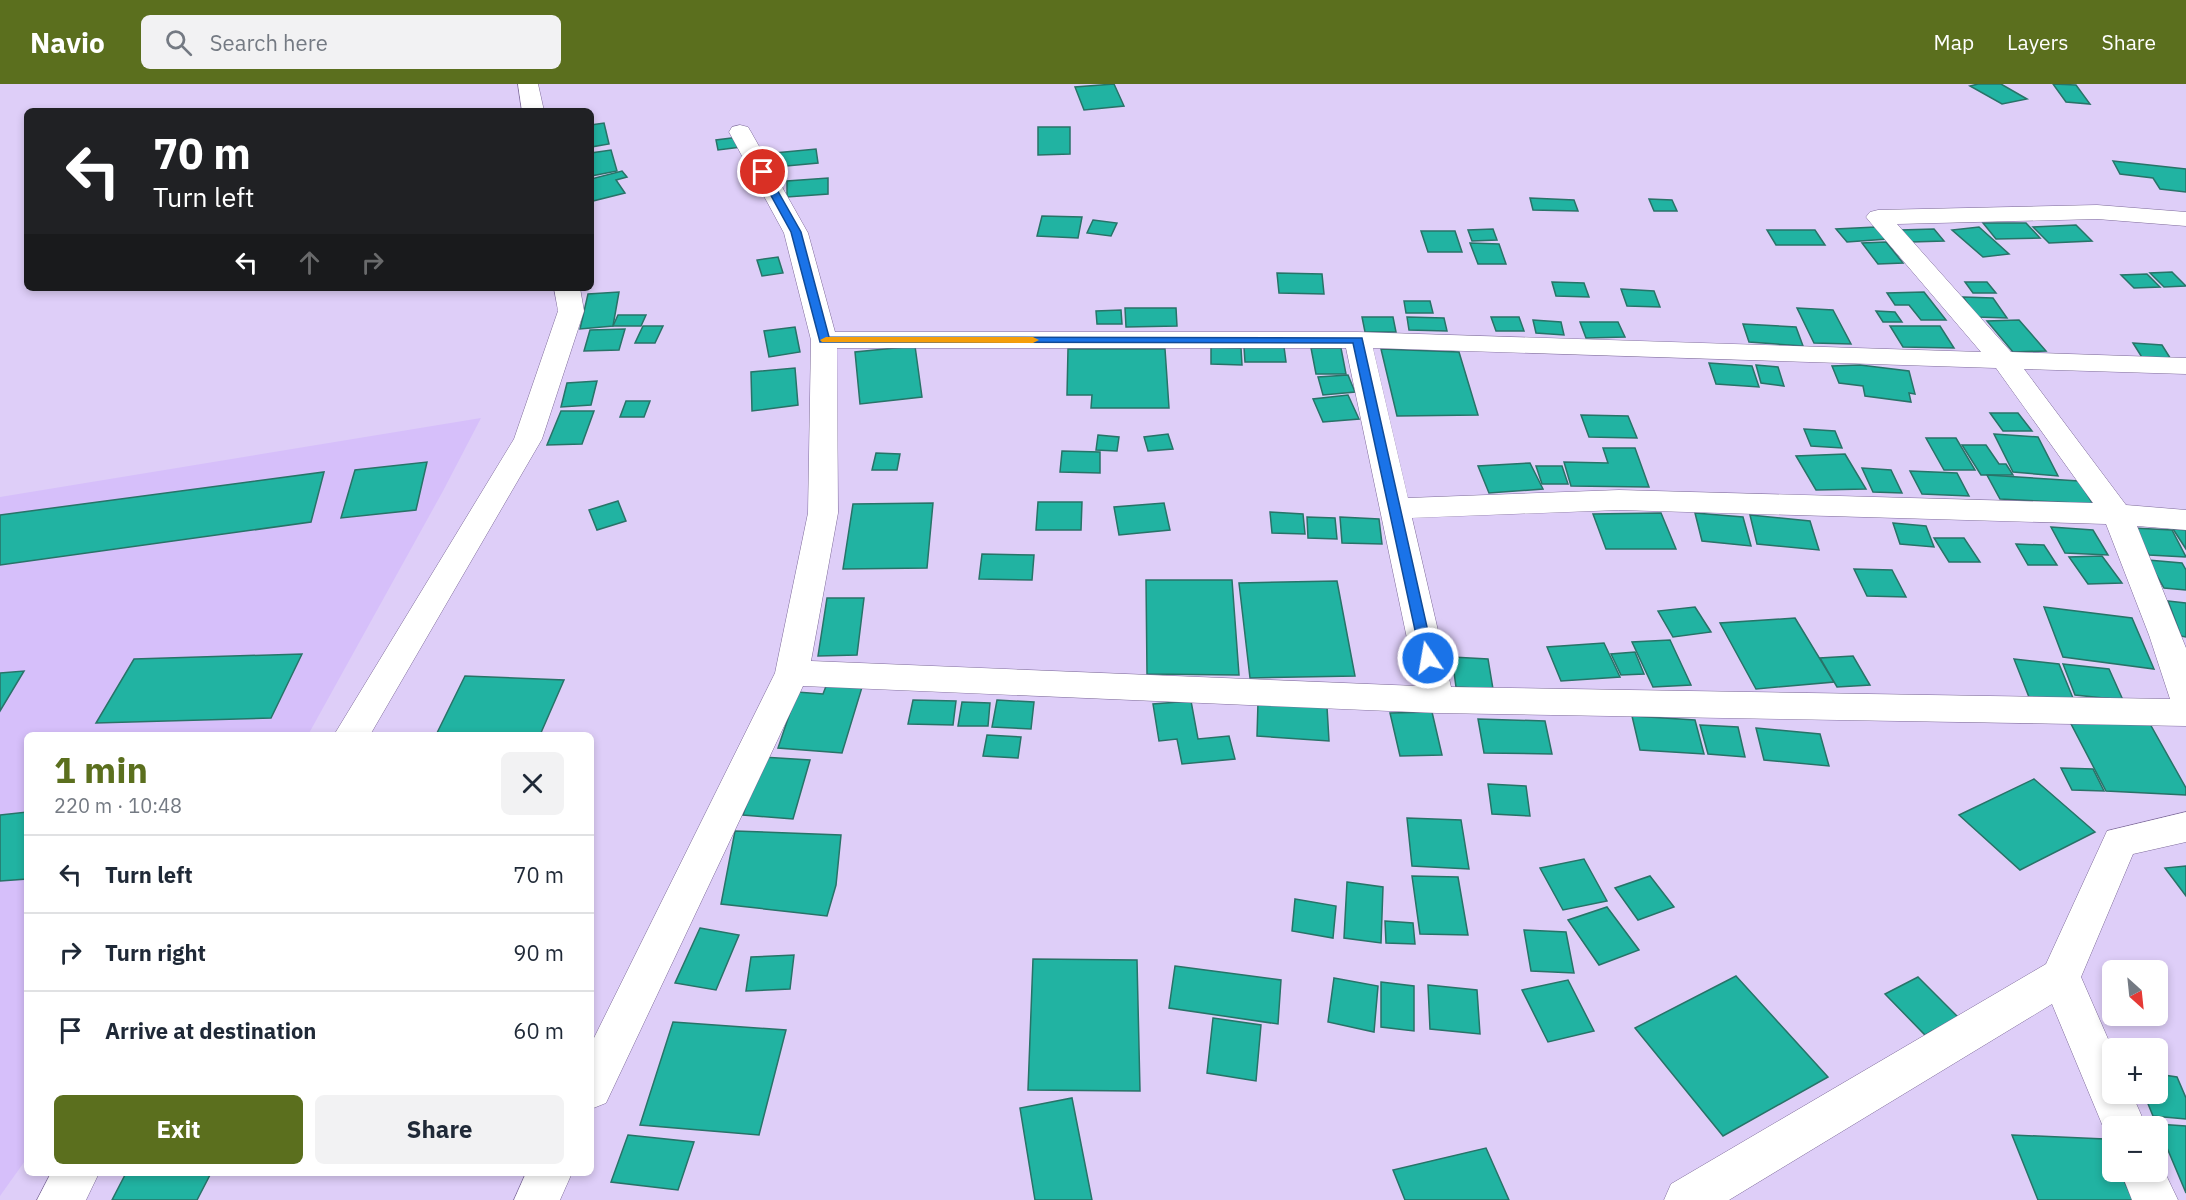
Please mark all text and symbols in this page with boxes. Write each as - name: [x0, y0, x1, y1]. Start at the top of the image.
- search box: [141, 15, 561, 69]
- text: Navio: [30, 24, 105, 61]
- icon: search: [162, 26, 195, 59]
- text: Search here: [210, 28, 328, 57]
- text: Map: [1934, 28, 1974, 56]
- text: Layers: [2007, 28, 2069, 56]
- text: Share: [2102, 28, 2156, 56]
- text: 70 m: [153, 126, 251, 181]
- icon: left: [54, 132, 132, 210]
- pin: [737, 146, 788, 197]
- icon: arrive: [746, 155, 779, 188]
- text: Turn left: [153, 179, 254, 214]
- icon: left: [230, 246, 263, 279]
- icon: ahead: [293, 246, 326, 279]
- icon: right: [356, 246, 389, 279]
- position arrow: [1396, 626, 1460, 690]
- text: 1 min: [54, 746, 148, 793]
- button: close: [501, 752, 564, 815]
- text: 220 m · 10:48: [54, 792, 182, 819]
- icon: left: [54, 858, 87, 891]
- text: Turn left: [105, 860, 193, 889]
- text: 70 m: [513, 860, 564, 889]
- icon: right: [54, 936, 87, 969]
- text: Turn right: [105, 938, 206, 967]
- text: 90 m: [513, 938, 564, 967]
- north arrow: [2102, 960, 2168, 1026]
- map controls: [2102, 960, 2168, 1182]
- icon: arrive: [54, 1014, 87, 1047]
- text: Arrive at destination: [105, 1016, 316, 1045]
- text: 60 m: [513, 1016, 564, 1045]
- button: +: [2102, 1038, 2168, 1104]
- button: Exit: [54, 1095, 303, 1164]
- button: Share: [315, 1095, 564, 1164]
- button: −: [2102, 1116, 2168, 1182]

